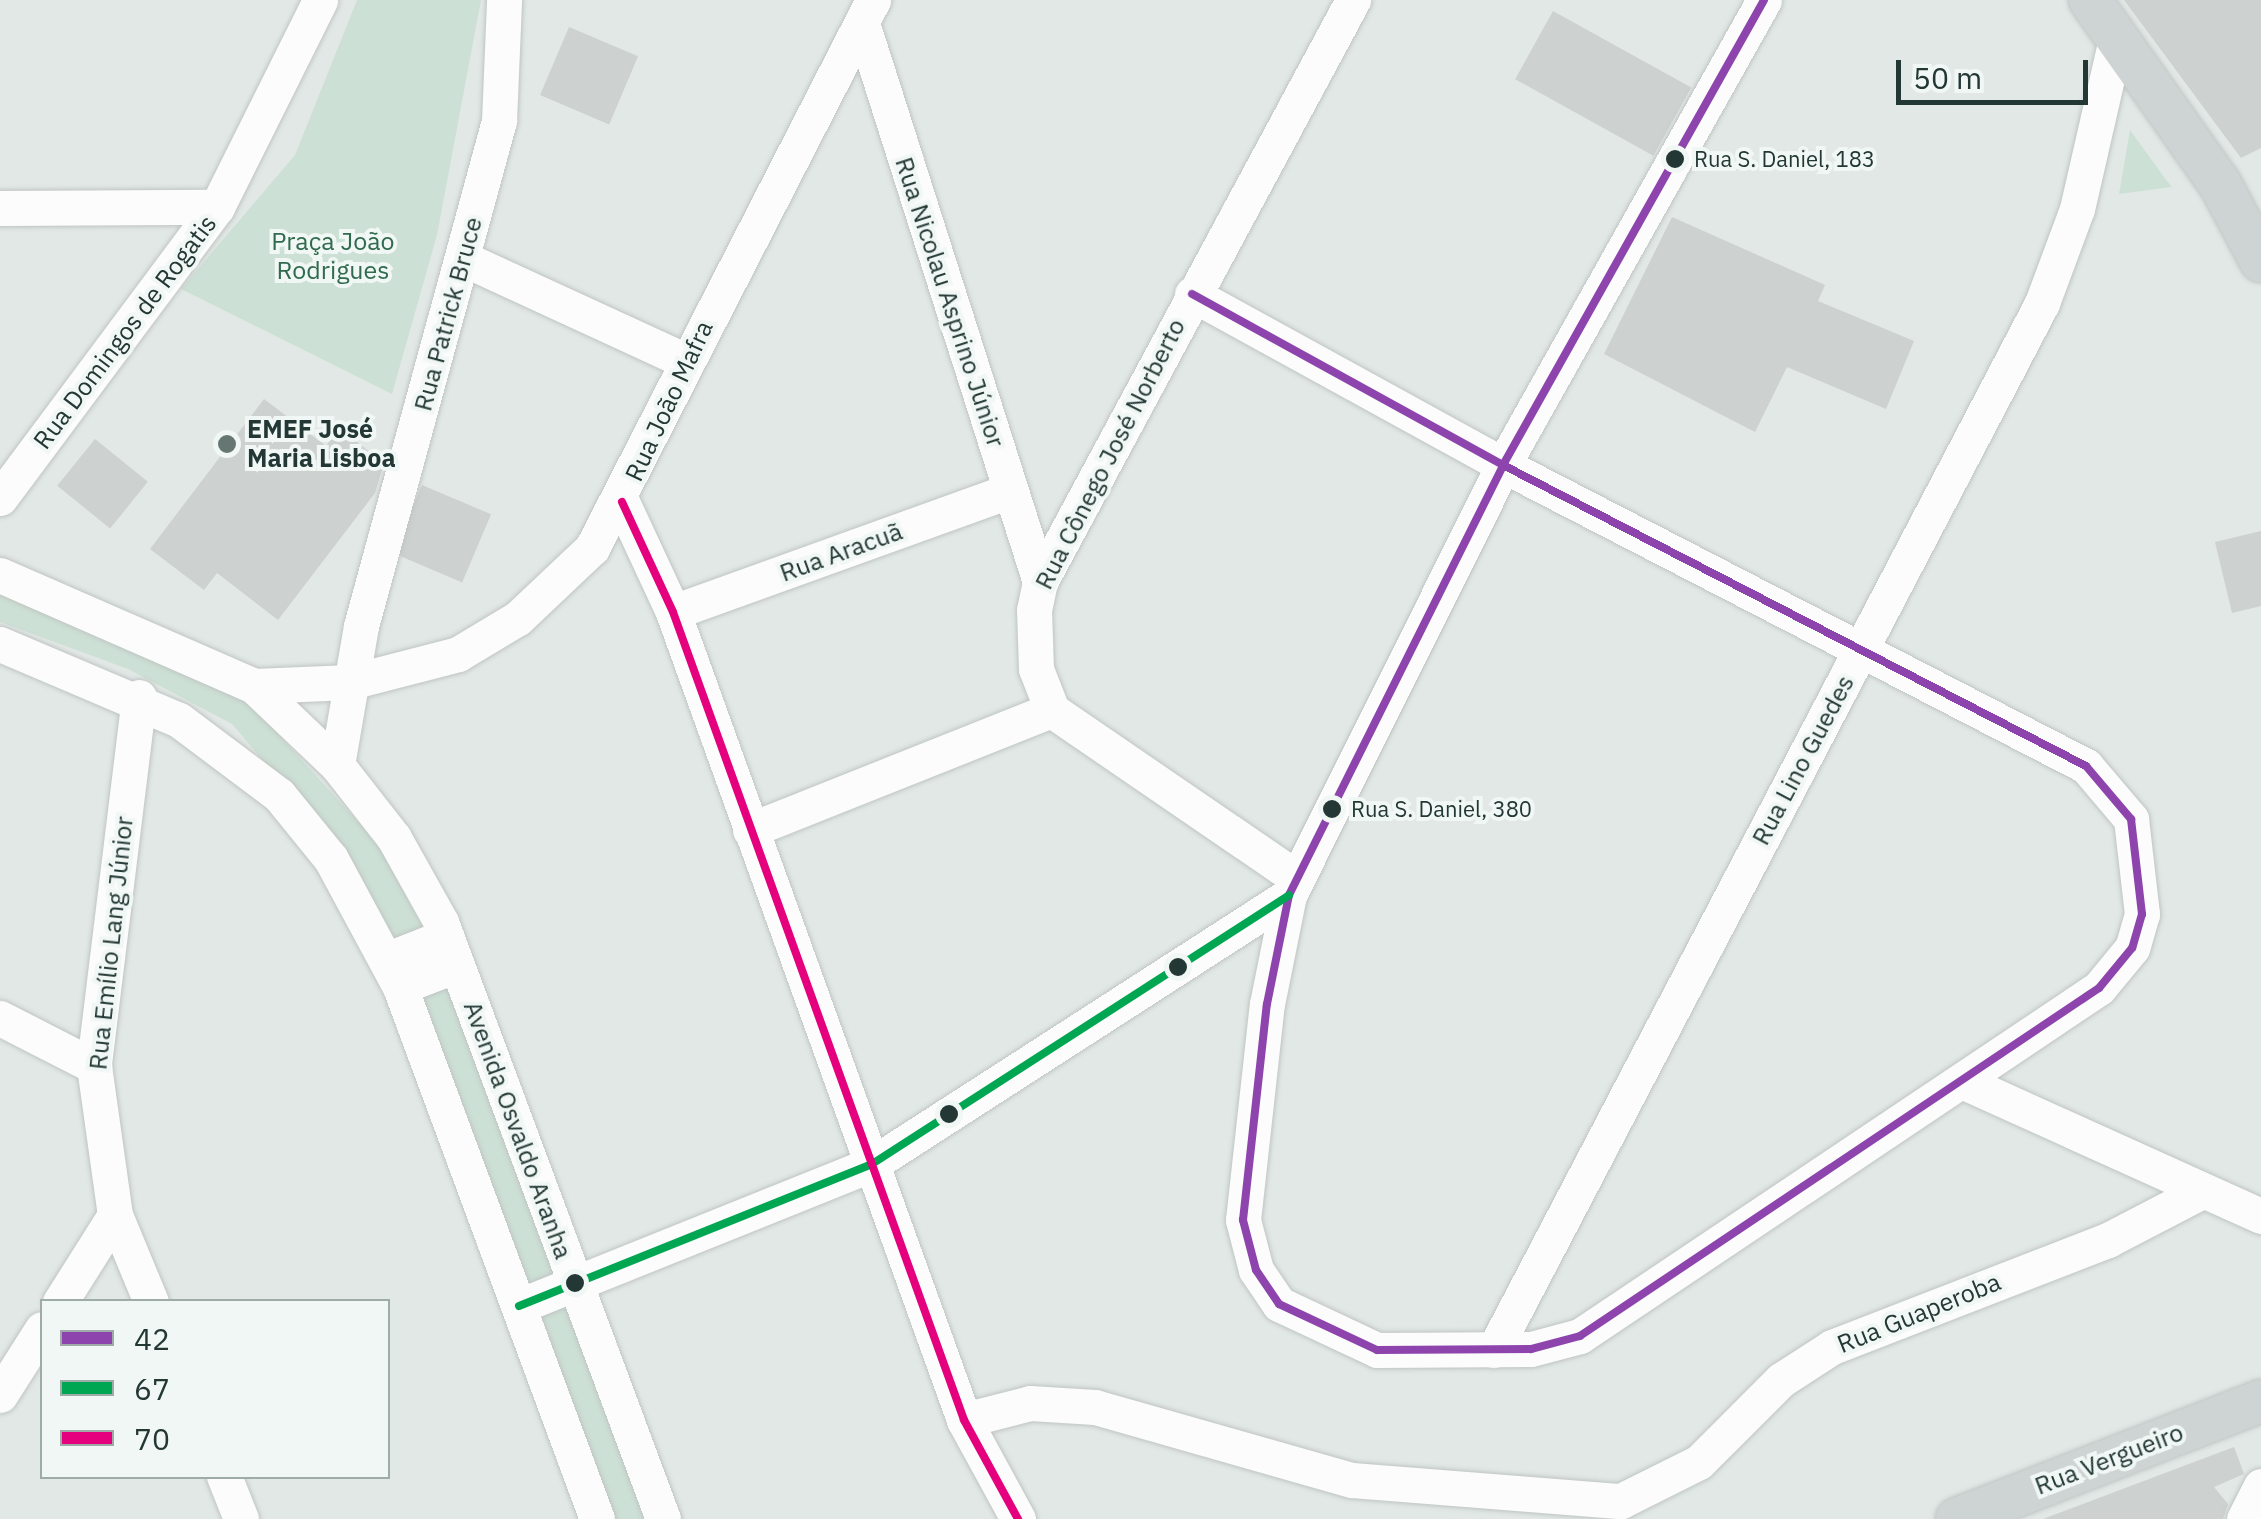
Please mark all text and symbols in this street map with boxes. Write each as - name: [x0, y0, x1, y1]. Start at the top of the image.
- scale bar: [1901, 40, 2094, 102]
- text: 50 m: [1913, 58, 1982, 97]
- place label: Rua S. Daniel, 183: [1694, 146, 1875, 172]
- marker: Rua S. Daniel, 183: [1665, 149, 1685, 169]
- street label: Rua Nicolau Asprino Júnior: [889, 153, 1011, 451]
- street label: Rua Domingos de Rogatis: [27, 209, 223, 455]
- street label: Rua Patrick Bruce: [408, 214, 488, 414]
- park label: Praça João Rodrigues: [271, 227, 395, 286]
- street label: Rua Cônego José Norberto: [1029, 314, 1191, 594]
- street label: Rua João Mafra: [619, 316, 719, 486]
- place label: EMEF José Maria Lisboa: [247, 415, 396, 474]
- marker: EMEF José Maria Lisboa: [216, 433, 238, 455]
- street label: Rua Aracuã: [776, 516, 906, 588]
- street label: Rua Lino Guedes: [1746, 670, 1860, 850]
- place label: Rua S. Daniel, 380: [1351, 796, 1532, 822]
- marker: Rua S. Daniel, 380: [1322, 799, 1342, 819]
- street label: Rua Emílio Lang Júnior: [83, 815, 139, 1071]
- unlabelled marker: [1168, 957, 1188, 977]
- street label: Avenida Osvaldo Aranha: [457, 997, 579, 1263]
- unlabelled marker: [939, 1104, 959, 1124]
- street label: Rua Guaperoba: [1833, 1267, 2005, 1359]
- unlabelled marker: [565, 1273, 585, 1293]
- legend: [40, 1299, 390, 1479]
- text: 42: [134, 1319, 170, 1358]
- text: 67: [134, 1369, 170, 1408]
- street label: Rua Vergueiro: [2031, 1417, 2187, 1501]
- text: 70: [134, 1419, 170, 1458]

